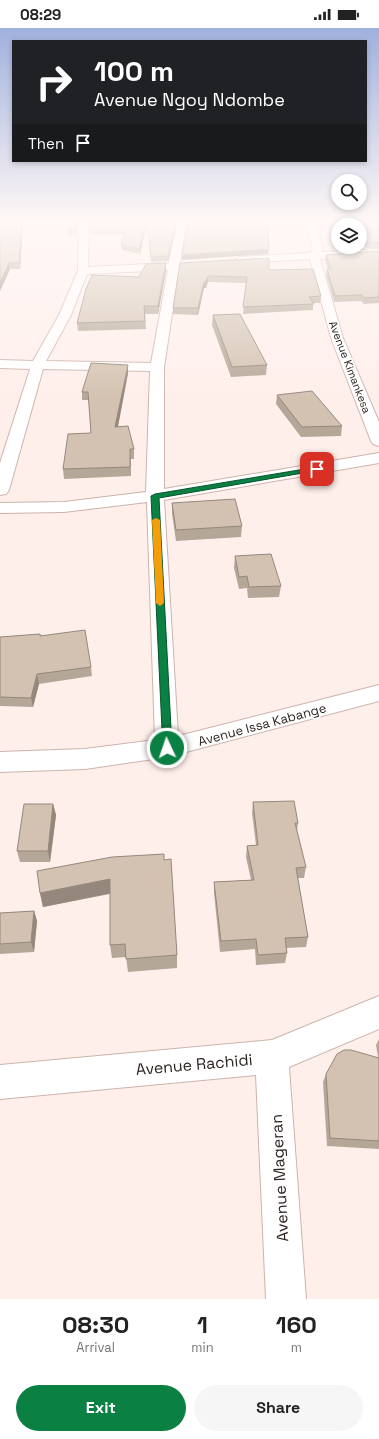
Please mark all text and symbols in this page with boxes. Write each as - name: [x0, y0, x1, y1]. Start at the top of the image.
- text: 08:29: [20, 5, 61, 24]
- text: 100 m: [94, 53, 174, 89]
- icon: right: [28, 56, 80, 108]
- text: Avenue Ngoy Ndombe: [94, 88, 285, 111]
- icon: arrive: [72, 132, 94, 154]
- text: Then: [28, 134, 64, 153]
- map controls: [331, 174, 367, 254]
- button: search: [331, 174, 367, 210]
- button: layers: [331, 218, 367, 254]
- street label: Avenue Kimankesa: [326, 319, 374, 416]
- pin: [300, 452, 334, 486]
- icon: arrive: [306, 458, 328, 480]
- street label: Avenue Issa Kabange: [196, 699, 328, 750]
- position arrow: [146, 727, 188, 769]
- street label: Avenue Rachidi: [135, 1049, 253, 1080]
- street label: Avenue Mageran: [266, 1114, 293, 1242]
- text: 08:30: [62, 1309, 129, 1340]
- text: 1: [197, 1309, 208, 1340]
- text: 160: [276, 1309, 317, 1340]
- text: Arrival: [76, 1339, 115, 1356]
- text: min: [191, 1339, 214, 1356]
- text: m: [291, 1339, 302, 1356]
- button: Exit: [16, 1385, 186, 1431]
- button: Share: [194, 1385, 363, 1431]

